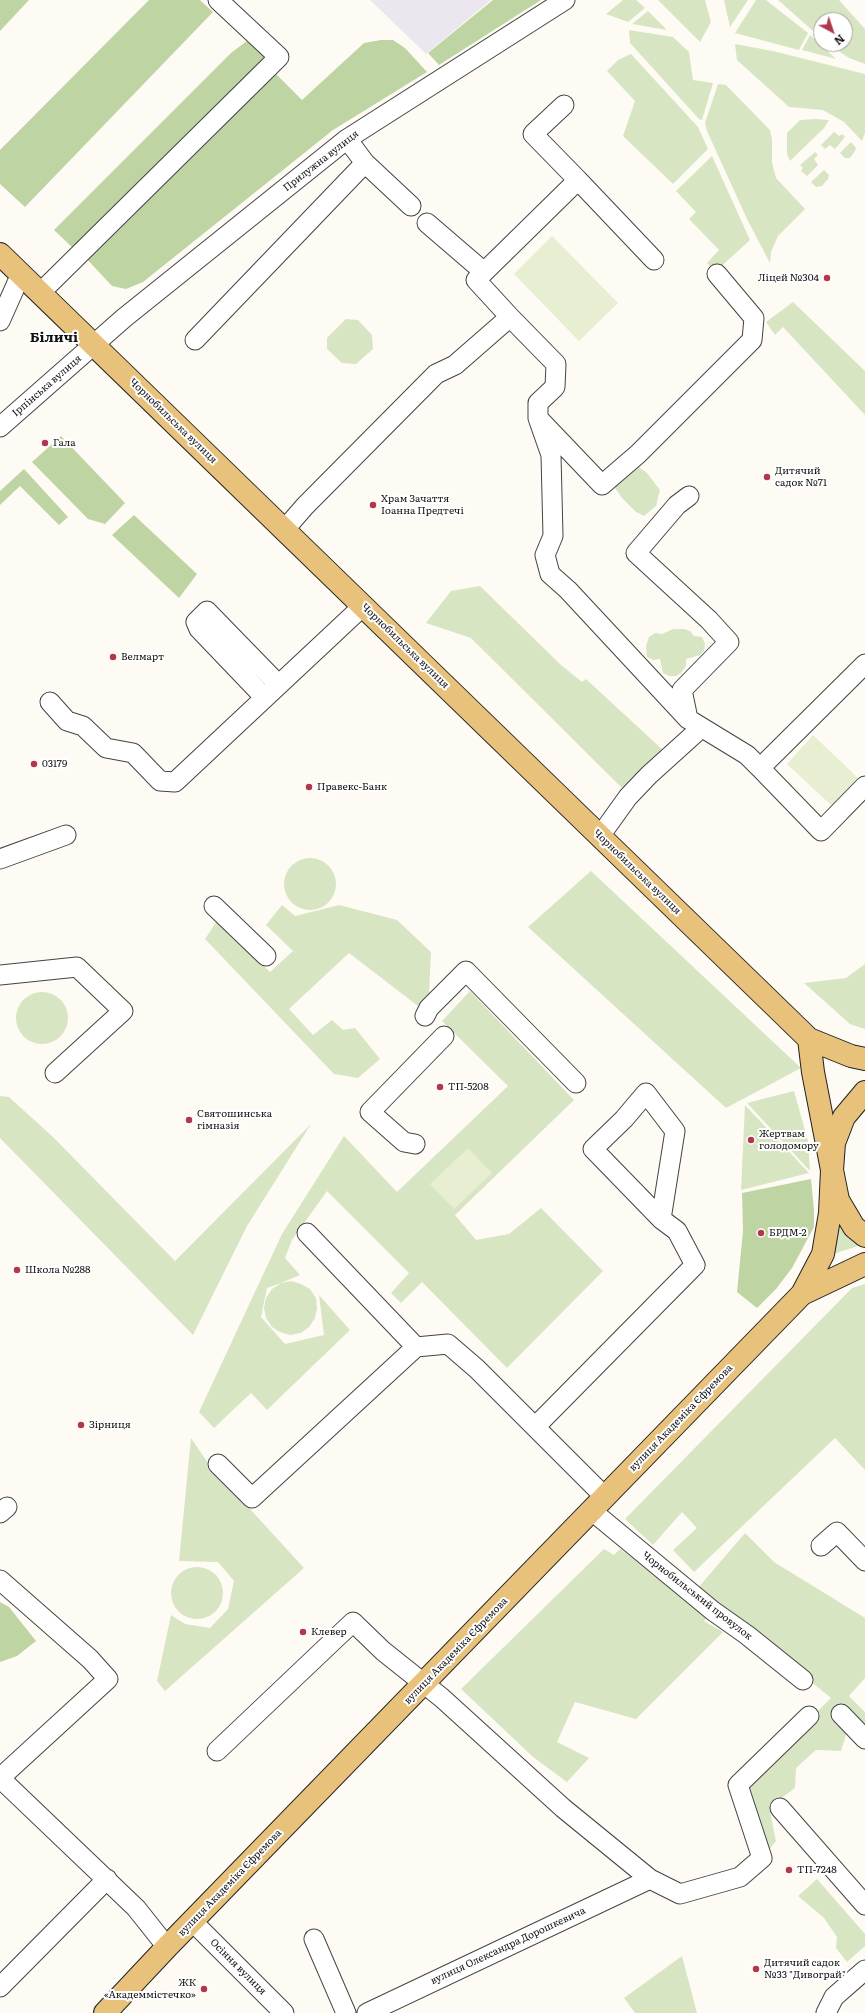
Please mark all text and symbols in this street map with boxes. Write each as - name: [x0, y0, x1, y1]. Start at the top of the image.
- north arrow: [813, 12, 853, 52]
- text: N: [831, 31, 849, 50]
- street label: Прилужна вулиця: [281, 128, 361, 194]
- place label: Ліцей №304: [758, 272, 819, 284]
- marker: Ліцей №304: [822, 273, 832, 283]
- district label: Біличі: [30, 330, 78, 346]
- street label: Ірпінська вулиця: [10, 353, 84, 419]
- street label: Чорнобильська вулиця: [127, 376, 219, 466]
- place label: Гала: [53, 437, 76, 449]
- marker: Гала: [40, 438, 50, 448]
- place label: Дитячий садок №71: [775, 465, 827, 488]
- marker: Дитячий садок №71: [762, 472, 772, 482]
- place label: Храм Зачаття Іоанна Предтечі: [381, 493, 464, 516]
- marker: Храм Зачаття Іоанна Предтечі: [368, 500, 378, 510]
- street label: Чорнобильська вулиця: [359, 601, 451, 691]
- place label: Велмарт: [121, 651, 164, 663]
- marker: Велмарт: [108, 652, 118, 662]
- place label: 03179: [42, 758, 67, 770]
- marker: 03179: [29, 759, 39, 769]
- place label: Правекс-Банк: [317, 781, 387, 793]
- marker: Правекс-Банк: [304, 782, 314, 792]
- street label: Чорнобильська вулиця: [591, 827, 683, 917]
- place label: ТП-5208: [448, 1081, 489, 1093]
- marker: ТП-5208: [435, 1082, 445, 1092]
- place label: Святошинська гімназія: [197, 1108, 272, 1132]
- marker: Святошинська гімназія: [184, 1115, 194, 1125]
- place label: Жертвам голодомору: [759, 1128, 819, 1152]
- marker: Жертвам голодомору: [746, 1135, 756, 1145]
- place label: БРДМ-2: [769, 1227, 807, 1239]
- marker: БРДМ-2: [756, 1228, 766, 1238]
- place label: Школа №288: [25, 1264, 90, 1276]
- marker: Школа №288: [12, 1265, 22, 1275]
- street label: вулиця Академіка Єфремова: [627, 1362, 735, 1474]
- place label: Зірниця: [89, 1419, 131, 1431]
- marker: Зірниця: [76, 1420, 86, 1430]
- street label: Чорнобильський провулок: [640, 1549, 754, 1643]
- street label: вулиця Академіка Єфремова: [402, 1595, 510, 1707]
- place label: Клевер: [311, 1626, 347, 1638]
- marker: Клевер: [298, 1627, 308, 1637]
- street label: вулиця Академіка Єфремова: [176, 1827, 284, 1939]
- place label: ТП-7248: [797, 1864, 837, 1876]
- marker: ТП-7248: [784, 1865, 794, 1875]
- street label: вулиця Олександра Дорошкевича: [429, 1905, 587, 1987]
- street label: Осіння вулиця: [207, 1936, 269, 1998]
- place label: Дитячий садок №33 "Дивограй": [764, 1957, 846, 1980]
- marker: Дитячий садок №33 "Дивограй": [751, 1964, 761, 1974]
- place label: ЖК «Академмістечко»: [104, 1977, 196, 2000]
- marker: ЖК «Академмістечко»: [199, 1984, 209, 1994]

